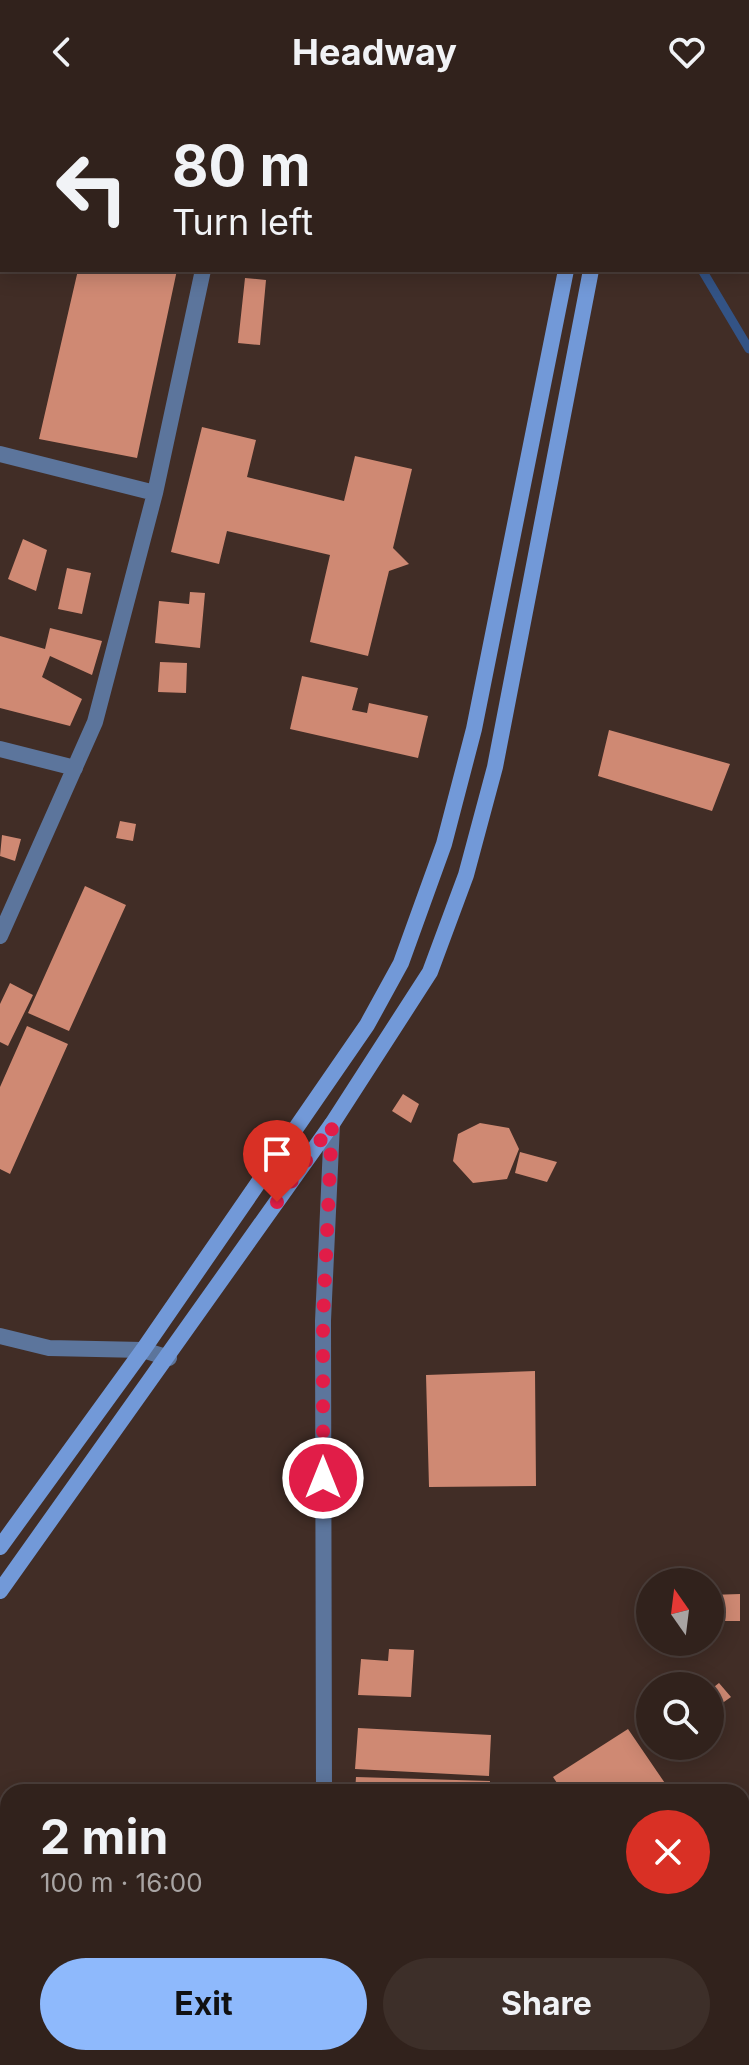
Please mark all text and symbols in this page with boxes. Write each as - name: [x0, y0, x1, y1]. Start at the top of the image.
- icon: back: [40, 30, 84, 74]
- text: Headway: [292, 30, 457, 74]
- icon: heart: [665, 30, 709, 74]
- text: 80 m: [172, 132, 311, 200]
- icon: left: [40, 136, 144, 240]
- text: Turn left: [172, 200, 313, 244]
- pin: [243, 1120, 311, 1202]
- icon: arrive: [255, 1132, 299, 1176]
- position arrow: [281, 1436, 365, 1520]
- north arrow: [636, 1568, 724, 1656]
- map controls: [636, 1568, 724, 1760]
- button: search: [636, 1672, 724, 1760]
- text: 2 min: [40, 1807, 168, 1866]
- button: close: [626, 1810, 710, 1894]
- text: 100 m · 16:00: [40, 1867, 203, 1898]
- button: Exit: [40, 1958, 367, 2050]
- button: Share: [383, 1958, 710, 2050]

